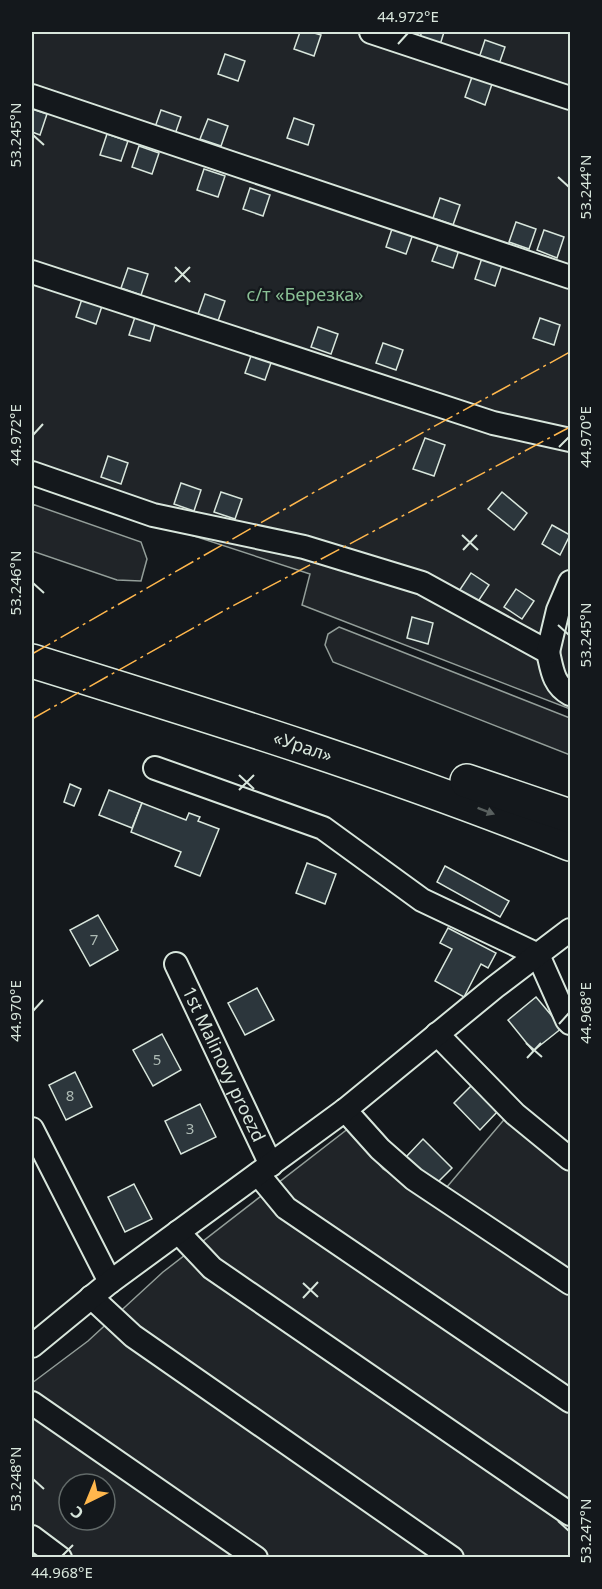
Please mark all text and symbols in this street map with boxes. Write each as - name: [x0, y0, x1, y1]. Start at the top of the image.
- text: 44.972°E: [377, 6, 439, 26]
- text: 53.245°N: [5, 103, 25, 167]
- text: 53.244°N: [575, 155, 595, 219]
- park label: с/т «Березка»: [247, 282, 363, 306]
- text: 44.972°E: [5, 404, 25, 466]
- text: 44.970°E: [575, 406, 595, 468]
- text: 53.246°N: [5, 551, 25, 615]
- text: 53.245°N: [575, 603, 595, 667]
- street label: «Урал»: [270, 725, 336, 767]
- one-way arrow: [477, 807, 495, 816]
- house number: 7: [90, 929, 98, 949]
- text: 44.970°E: [5, 980, 25, 1042]
- street label: 1st Malinovy proezd: [177, 982, 271, 1146]
- text: 44.968°E: [575, 982, 595, 1044]
- house number: 5: [153, 1049, 161, 1069]
- house number: 8: [66, 1085, 74, 1105]
- house number: 3: [186, 1118, 194, 1138]
- text: 53.248°N: [5, 1447, 25, 1511]
- north arrow: [57, 1472, 117, 1532]
- text: 53.247°N: [575, 1499, 595, 1563]
- text: С: [65, 1501, 88, 1525]
- text: 44.968°E: [31, 1562, 93, 1582]

